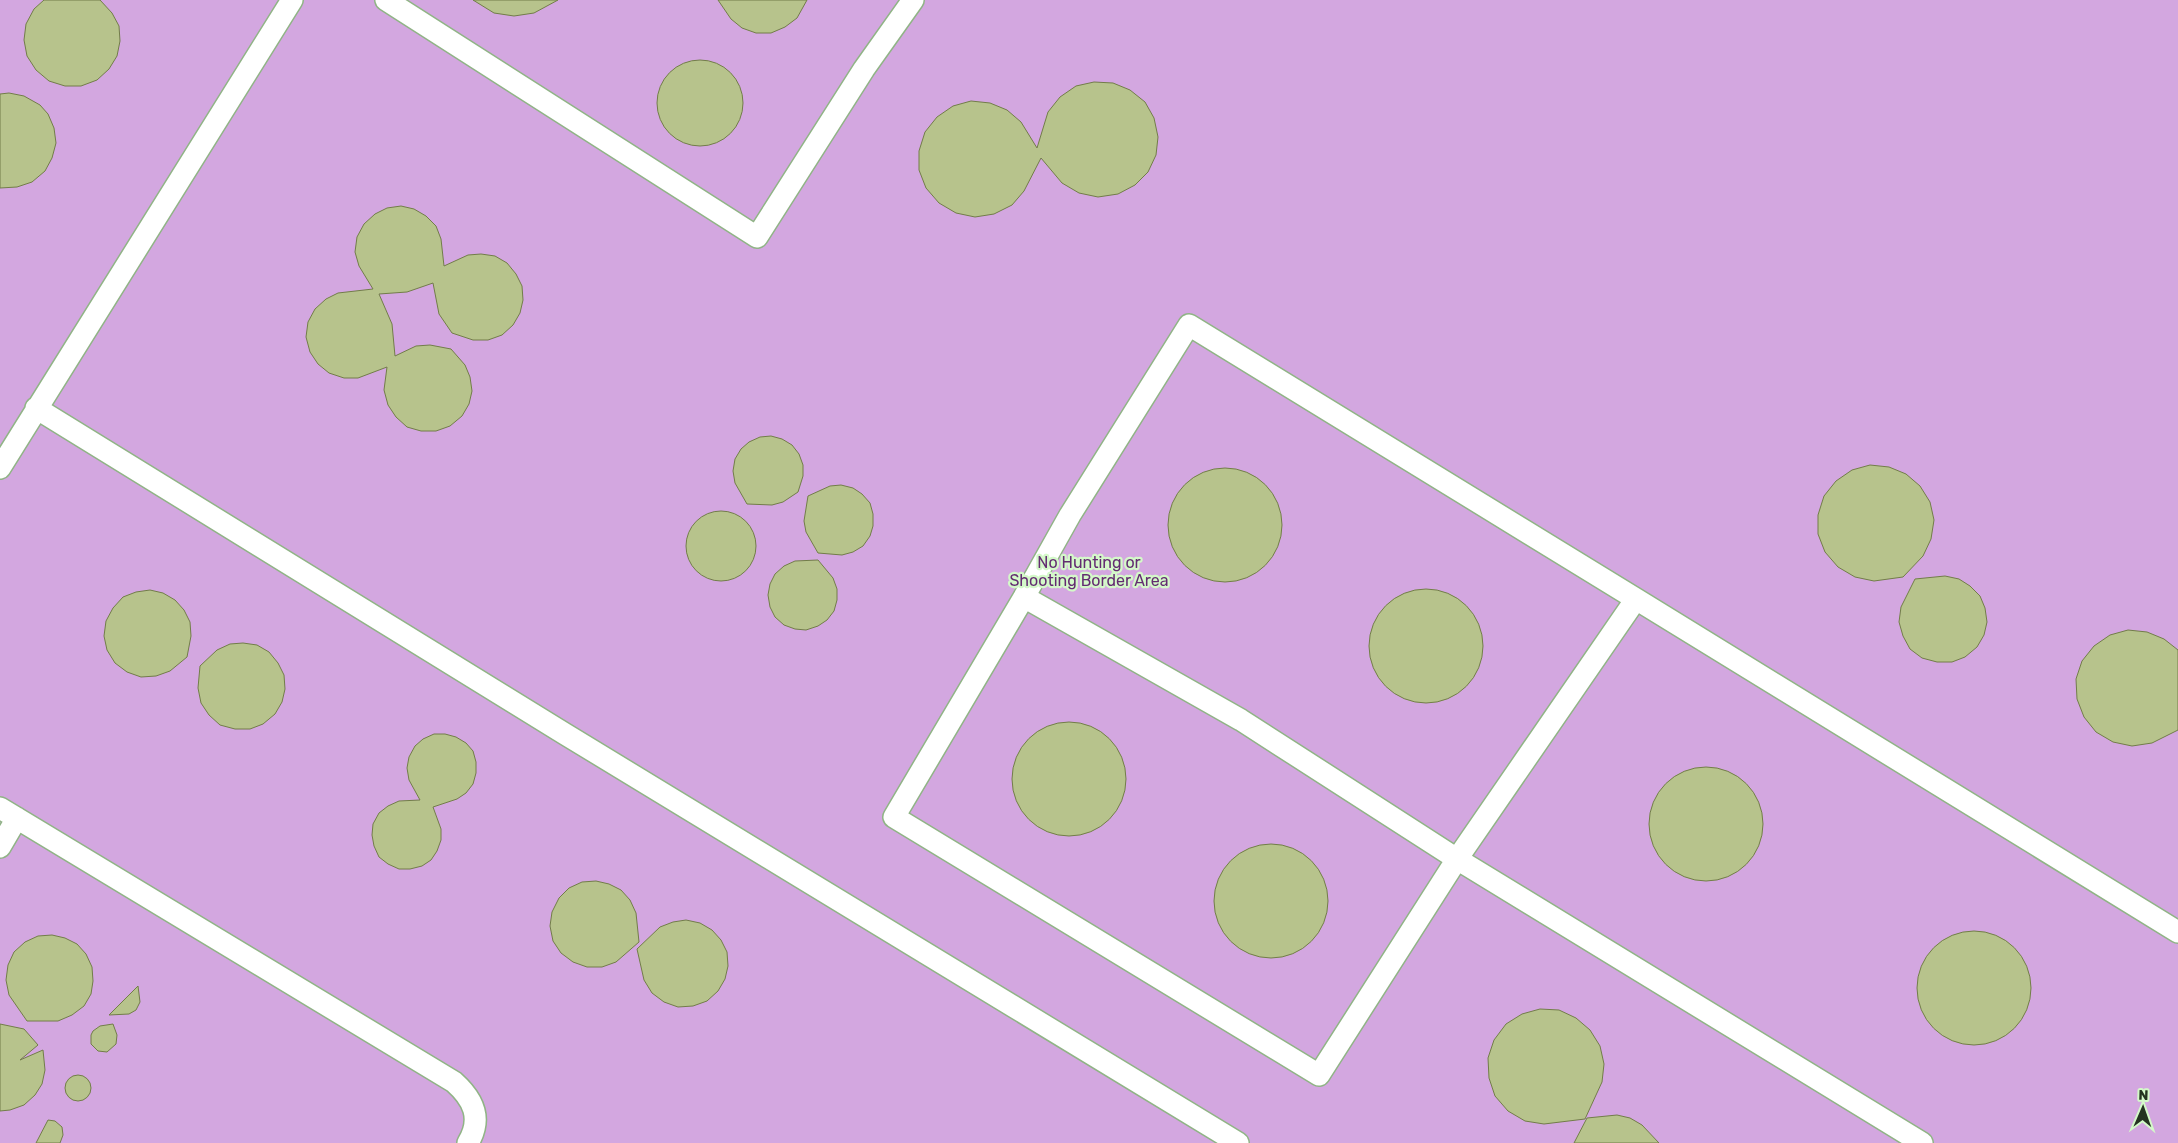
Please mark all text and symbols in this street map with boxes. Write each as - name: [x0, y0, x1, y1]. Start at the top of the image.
- park label: No Hunting or Shooting Border Area: [1009, 553, 1169, 590]
- north arrow: [2118, 1083, 2168, 1133]
- text: N: [2138, 1087, 2149, 1104]

